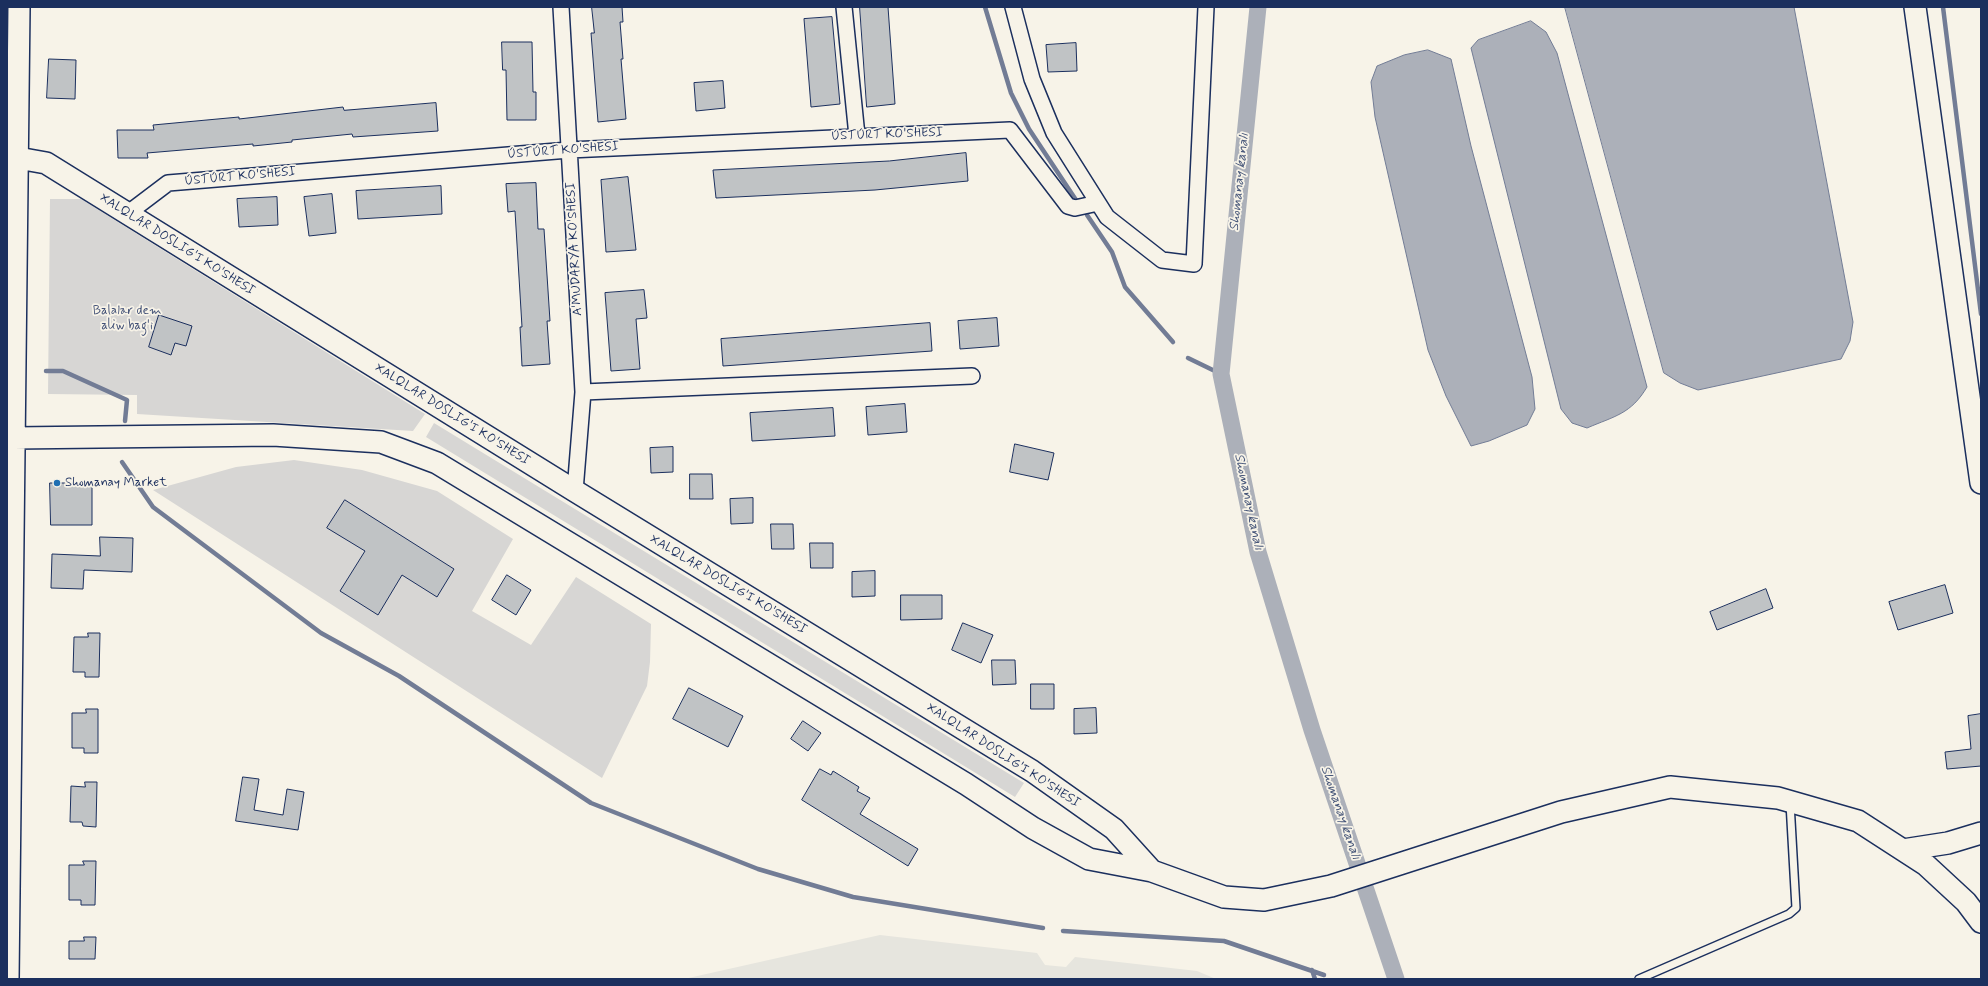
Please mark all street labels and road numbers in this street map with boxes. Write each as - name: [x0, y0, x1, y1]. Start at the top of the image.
- street label: ÚSTÚRT KO'SHESI: [830, 125, 944, 145]
- street label: ÚSTÚRT KO'SHESI: [506, 139, 620, 163]
- street label: ÚSTÚRT KO'SHESI: [183, 164, 297, 190]
- street label: A'MUDARYA KO'SHESI: [564, 182, 586, 316]
- street label: XALQLAR DOSLIG'I KO'SHESI: [96, 191, 258, 299]
- street label: XALQLAR DOSLIG'I KO'SHESI: [371, 361, 533, 469]
- street label: XALQLAR DOSLIG'I KO'SHESI: [647, 532, 809, 638]
- street label: XALQLAR DOSLIG'I KO'SHESI: [923, 700, 1083, 812]

